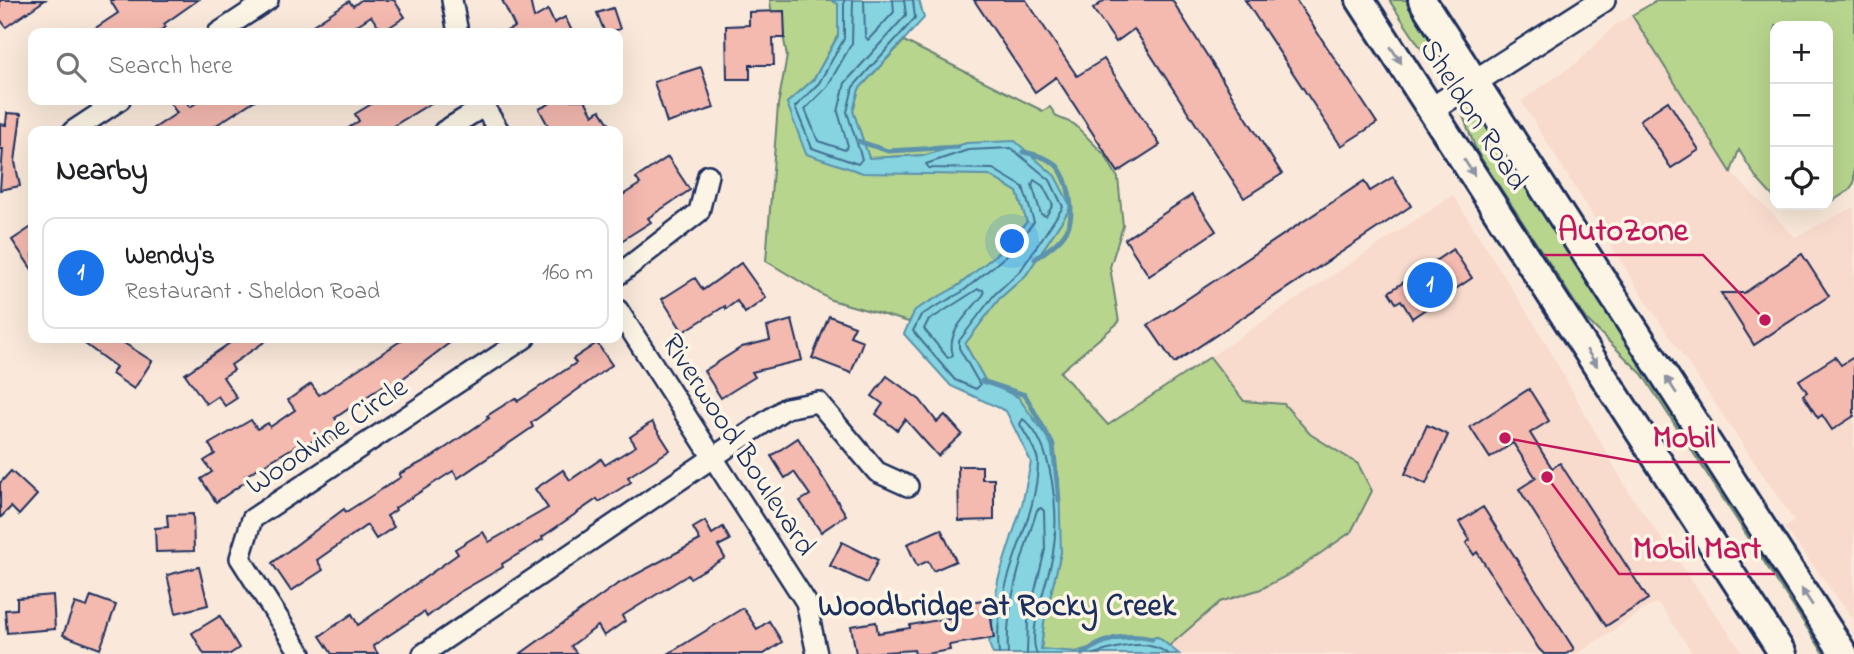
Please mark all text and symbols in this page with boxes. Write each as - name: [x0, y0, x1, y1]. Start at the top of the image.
- map controls: [1770, 21, 1833, 210]
- button: +: [1770, 21, 1833, 84]
- search box: [28, 28, 623, 105]
- street label: Sheldon Road: [1407, 32, 1538, 200]
- one-way arrow: [1390, 45, 1403, 64]
- icon: search: [52, 48, 90, 86]
- text: Search here: [108, 48, 233, 86]
- button: −: [1770, 84, 1833, 147]
- button: locate: [1770, 147, 1833, 210]
- text: Nearby: [56, 150, 148, 194]
- one-way arrow: [1463, 157, 1476, 176]
- callout: AutoZone: [1544, 202, 1703, 255]
- text: AutoZone: [1558, 209, 1690, 256]
- your location: [995, 224, 1029, 258]
- text: Wendy's: [125, 238, 215, 276]
- text: 1: [77, 257, 85, 290]
- text: 160 m: [542, 257, 593, 290]
- pin: 1: [1407, 259, 1453, 311]
- text: Restaurant · Sheldon Road: [125, 276, 380, 309]
- street label: Riverwood Boulevard: [649, 326, 826, 566]
- one-way arrow: [1586, 348, 1599, 368]
- street label: Woodvine Circle: [238, 367, 418, 508]
- one-way arrow: [1665, 375, 1678, 394]
- callout: Mobil: [1638, 409, 1730, 462]
- text: Mobil: [1652, 416, 1716, 463]
- callout: Mobil Mart: [1619, 521, 1775, 574]
- text: Mobil Mart: [1633, 527, 1762, 574]
- district label: Woodbridge at Rocky Creek: [818, 584, 1177, 632]
- one-way arrow: [1801, 587, 1814, 606]

